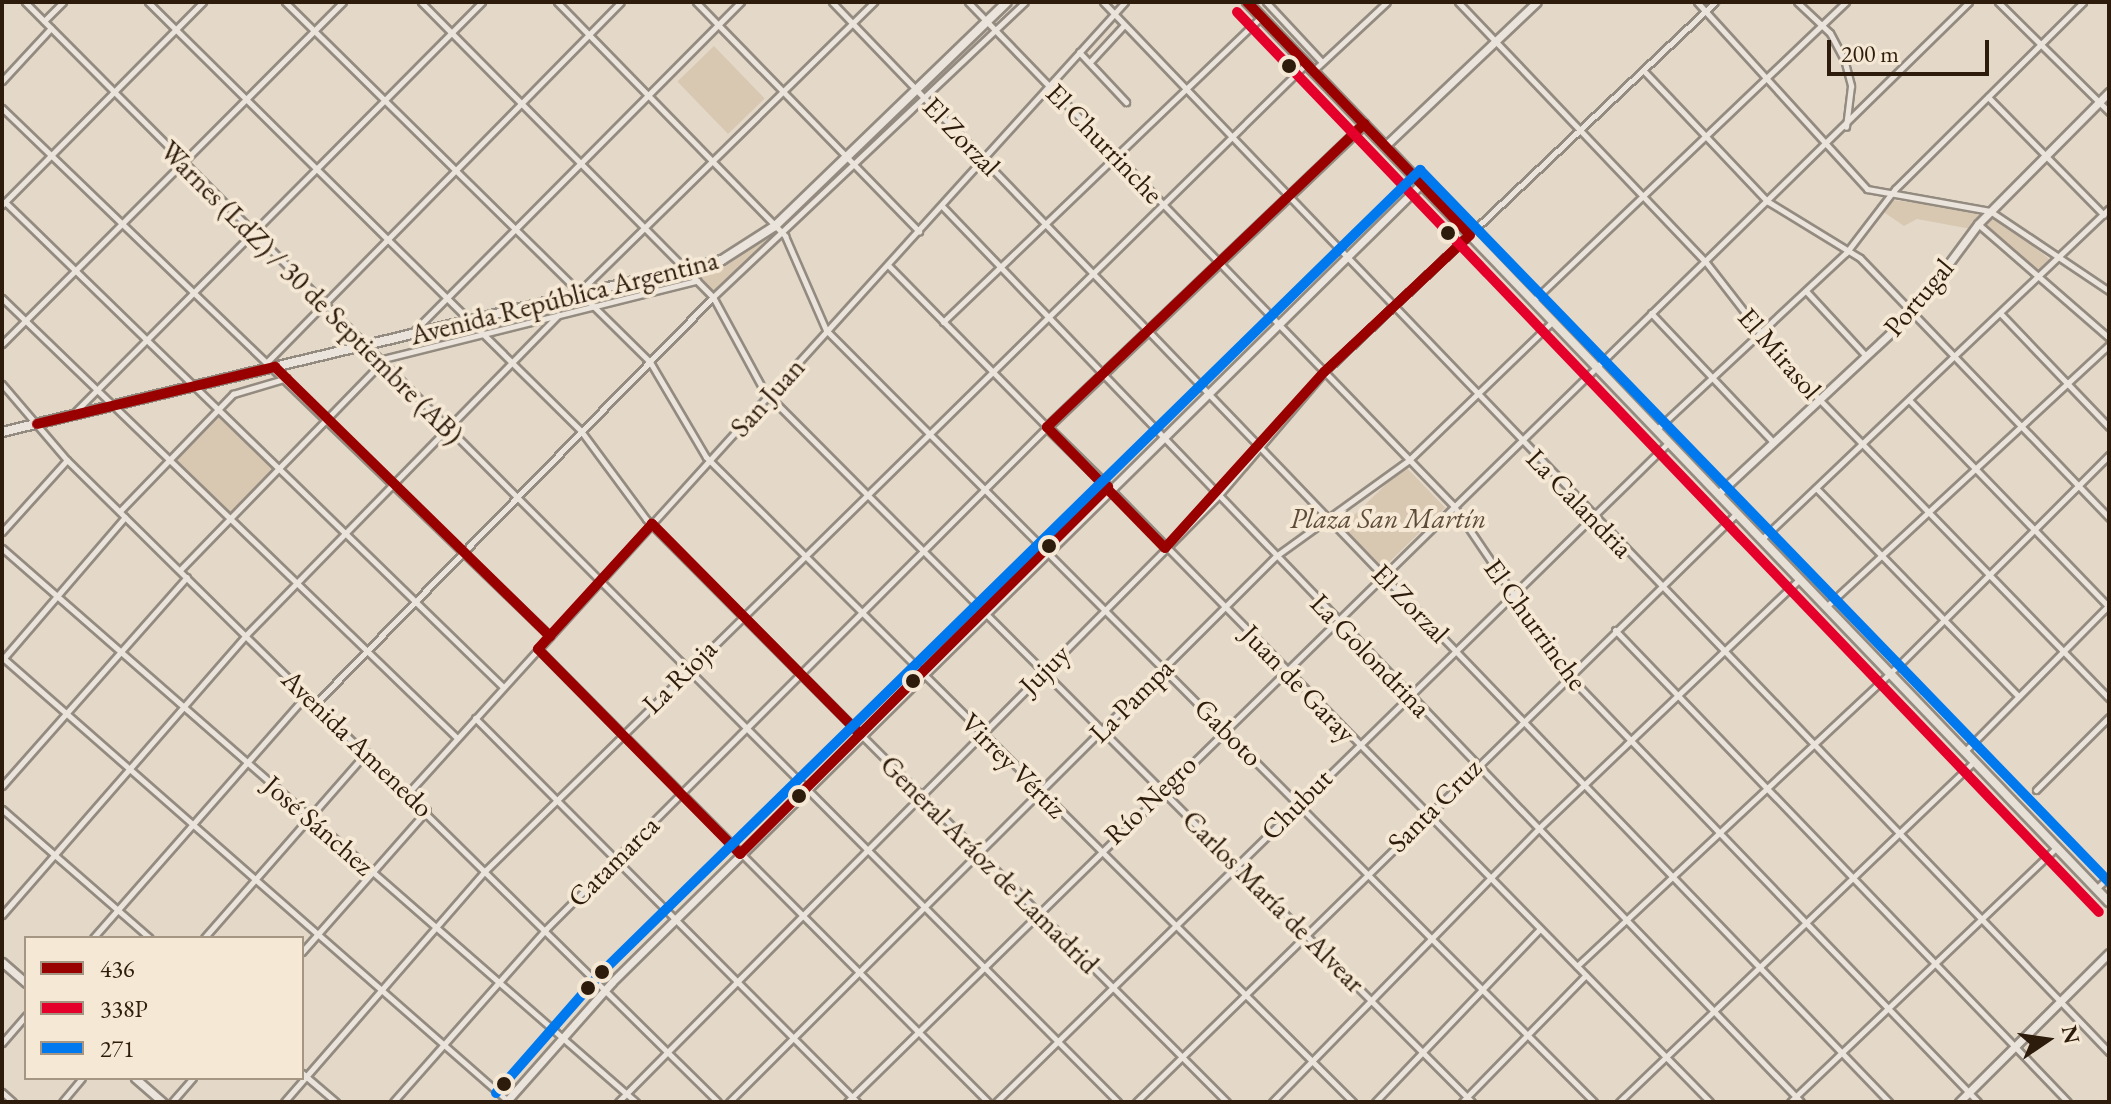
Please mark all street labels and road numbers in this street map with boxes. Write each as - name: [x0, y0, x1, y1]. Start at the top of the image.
- street label: El Churrinche: [1039, 76, 1171, 210]
- street label: El Zorzal: [916, 90, 1008, 182]
- street label: Warnes (LdZ) / 30 de Septiembre (AB): [153, 133, 471, 451]
- street label: Avenida República Argentina: [407, 242, 721, 352]
- street label: Portugal: [1876, 251, 1960, 343]
- street label: El Mirasol: [1731, 300, 1829, 406]
- street label: San Juan: [723, 351, 811, 443]
- street label: La Calandria: [1520, 442, 1640, 564]
- street label: El Churrinche: [1477, 552, 1595, 696]
- street label: El Zorzal: [1365, 557, 1457, 649]
- street label: La Golondrina: [1304, 586, 1438, 724]
- street label: Juan de Garay: [1235, 617, 1363, 749]
- street label: La Rioja: [635, 632, 723, 720]
- street label: Jujuy: [1012, 637, 1076, 701]
- street label: La Pampa: [1082, 651, 1180, 749]
- street label: Avenida Amenedo: [275, 662, 441, 824]
- street label: Gaboto: [1188, 691, 1270, 773]
- street label: Virrey Vértiz: [954, 705, 1074, 825]
- street label: Río Negro: [1097, 747, 1203, 851]
- street label: General Aráoz de Lamadrid: [874, 748, 1106, 980]
- street label: Santa Cruz: [1380, 751, 1488, 859]
- street label: Chubut: [1253, 761, 1339, 847]
- street label: José Sánchez: [257, 768, 381, 882]
- street label: Carlos María de Alvear: [1176, 803, 1372, 999]
- street label: Catamarca: [560, 808, 666, 914]

